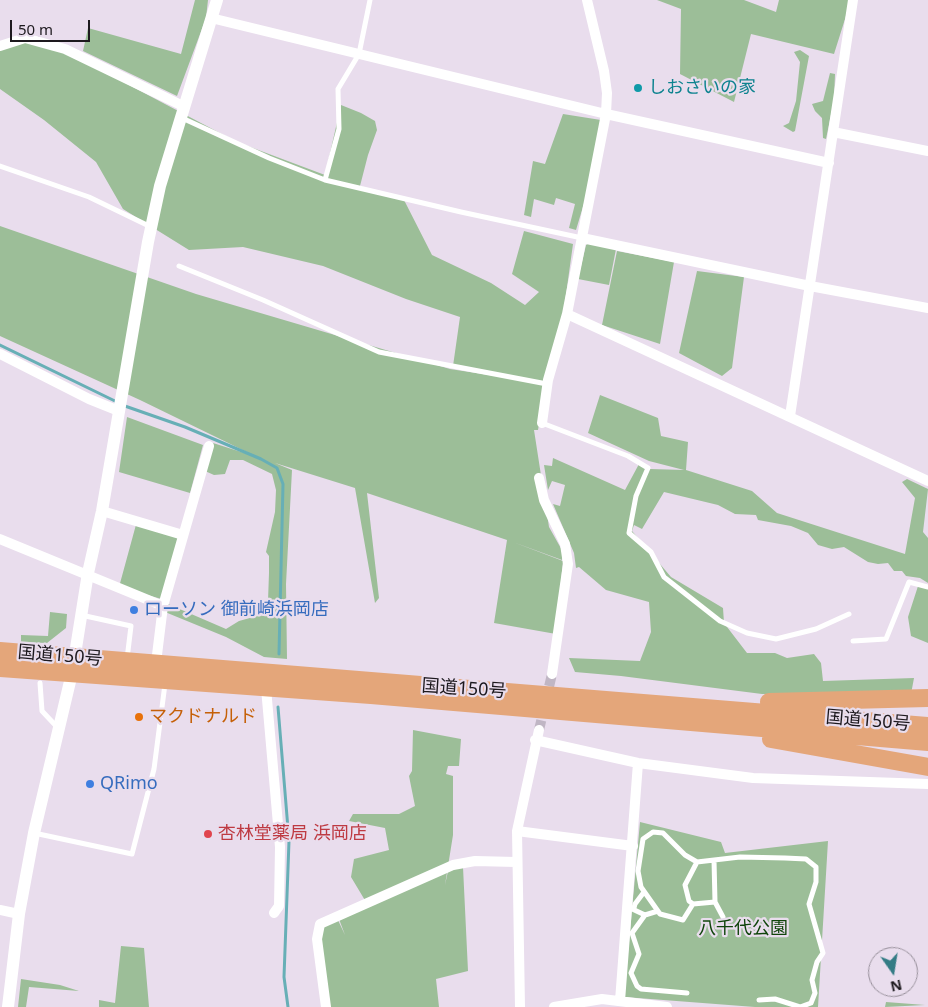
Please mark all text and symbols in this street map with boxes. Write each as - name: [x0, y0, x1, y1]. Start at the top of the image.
- scale bar: [12, 10, 92, 42]
- text: 50 m: [18, 19, 53, 39]
- place label: しおさいの家: [648, 77, 756, 99]
- marker: しおさいの家: [632, 82, 644, 94]
- place label: ローソン 御前崎浜岡店: [144, 599, 329, 621]
- marker: ローソン 御前崎浜岡店: [128, 604, 140, 616]
- street label: 国道150号: [17, 642, 103, 670]
- street label: 国道150号: [421, 675, 507, 703]
- place label: マクドナルド: [149, 706, 257, 728]
- street label: 国道150号: [825, 707, 911, 735]
- marker: マクドナルド: [133, 711, 145, 723]
- place label: QRimo: [100, 773, 158, 795]
- marker: QRimo: [84, 778, 96, 790]
- place label: 杏林堂薬局 浜岡店: [218, 823, 367, 845]
- marker: 杏林堂薬局 浜岡店: [202, 828, 214, 840]
- park label: 八千代公園: [698, 918, 788, 940]
- north arrow: [868, 947, 918, 997]
- text: N: [889, 976, 904, 997]

